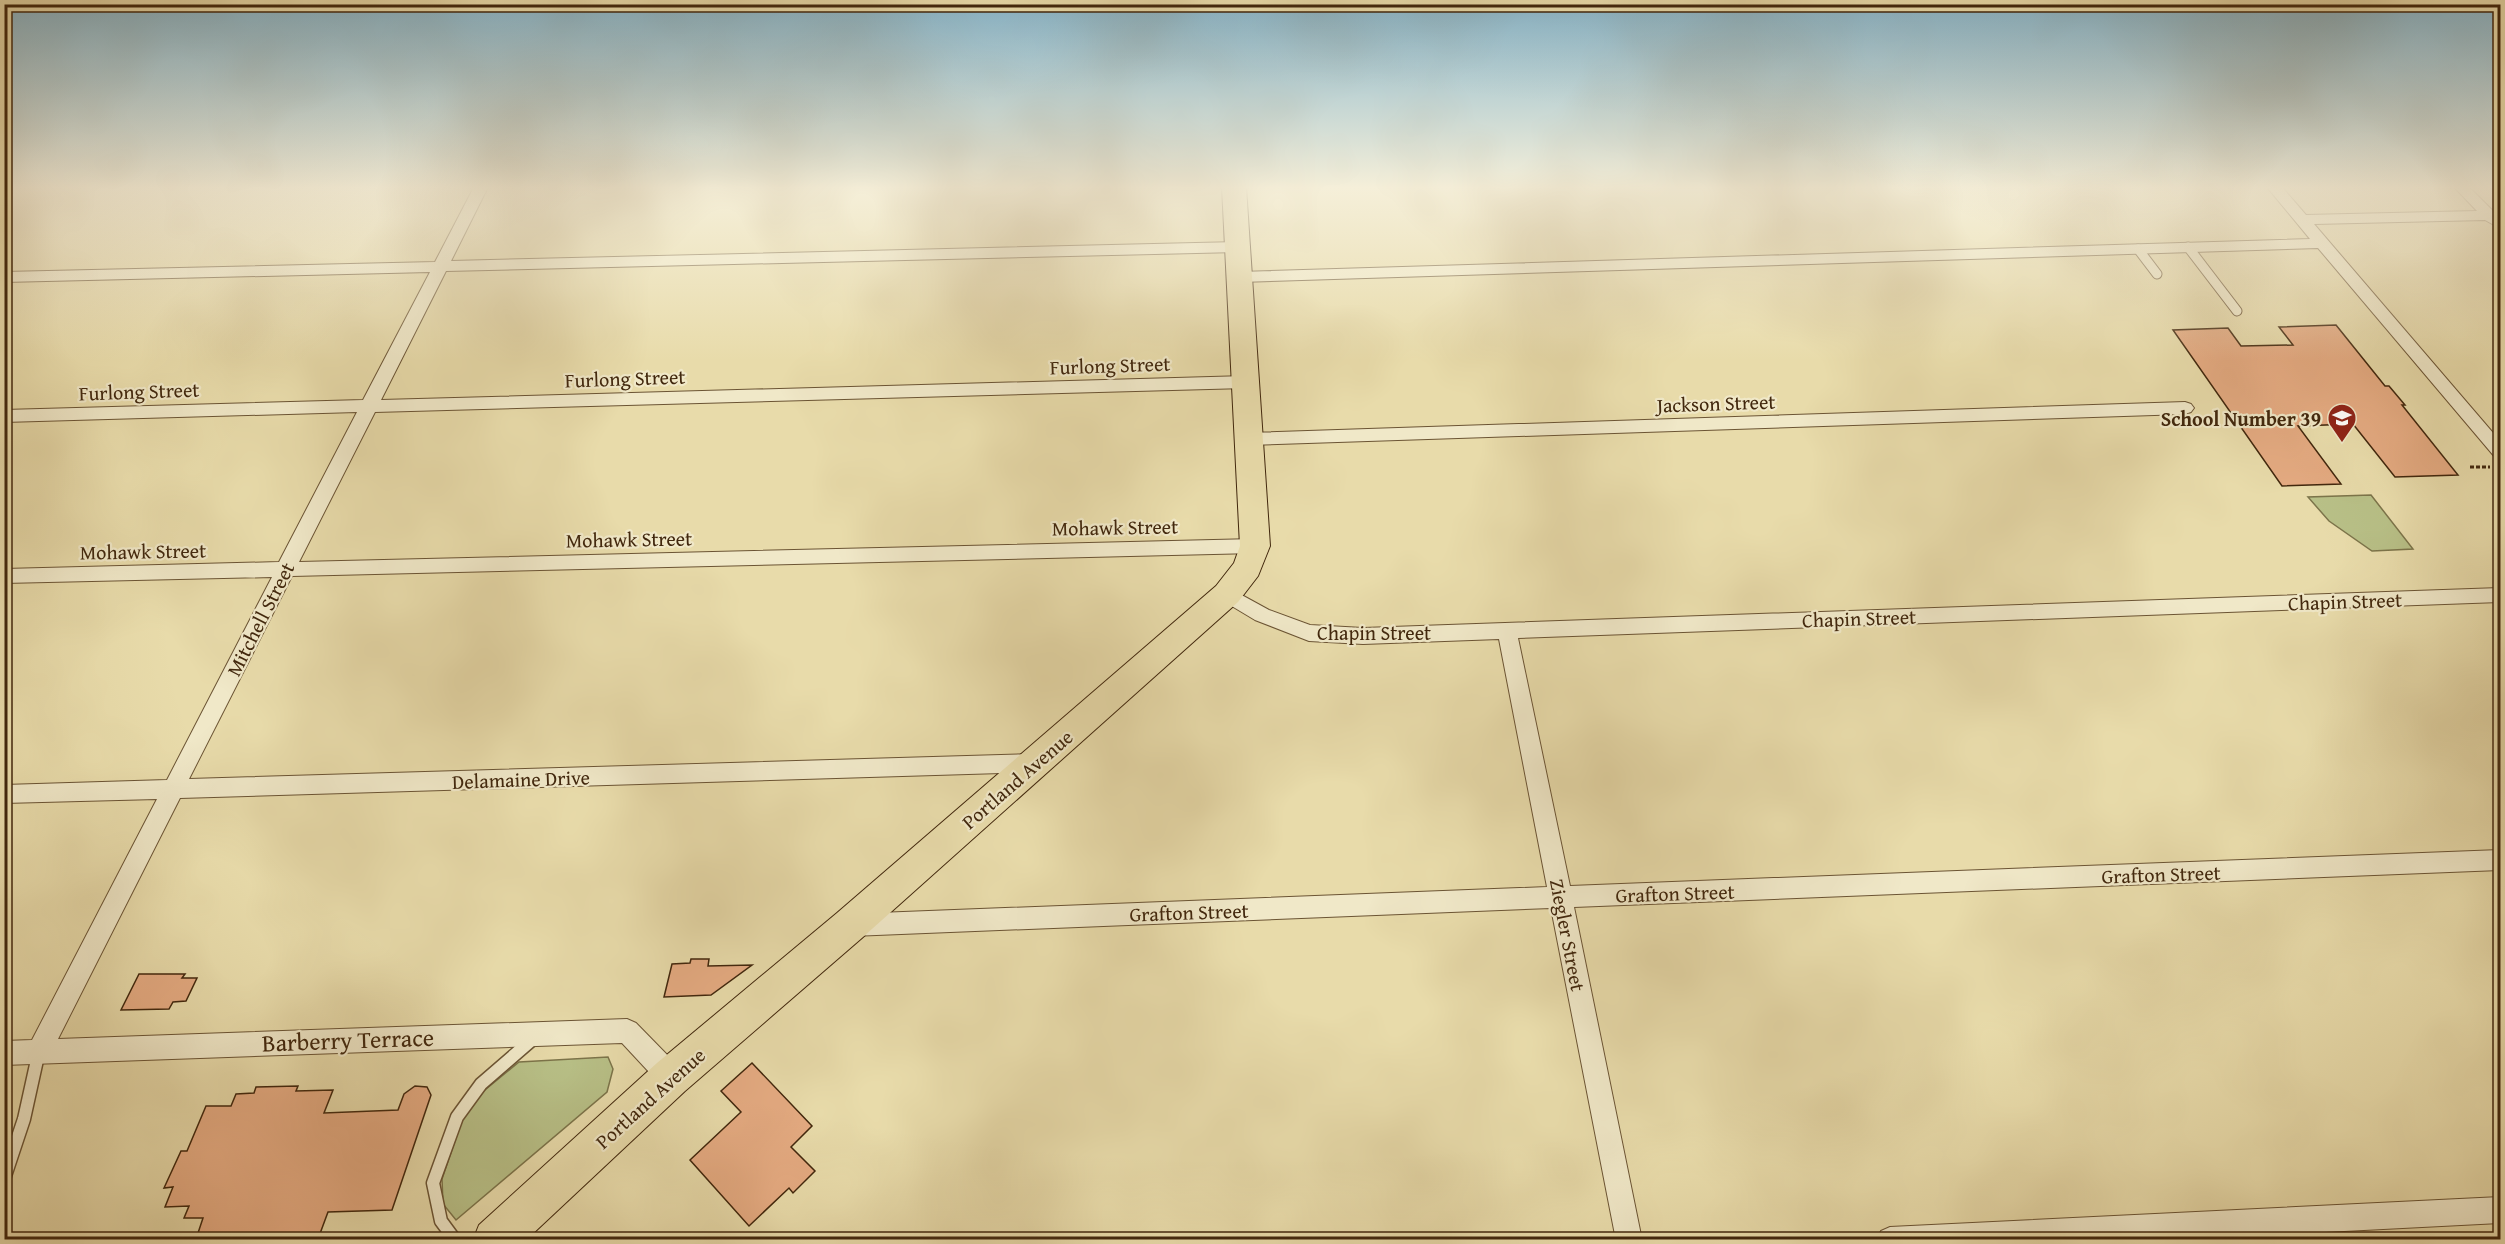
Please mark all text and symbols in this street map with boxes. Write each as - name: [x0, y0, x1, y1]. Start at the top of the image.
- street label: Furlong Street: [1049, 348, 1171, 382]
- street label: Furlong Street: [564, 361, 686, 395]
- street label: Furlong Street: [78, 374, 200, 408]
- street label: Jackson Street: [1653, 386, 1776, 420]
- school or university icon: School Number 39: [2326, 402, 2358, 444]
- place label: School Number 39: [2161, 404, 2321, 433]
- street label: Mohawk Street: [1052, 511, 1178, 543]
- street label: Mohawk Street: [566, 523, 692, 555]
- street label: Mohawk Street: [80, 535, 206, 567]
- street label: Mitchell Street: [219, 557, 301, 681]
- street label: Chapin Street: [2287, 585, 2403, 617]
- street label: Chapin Street: [1801, 602, 1917, 634]
- street label: Chapin Street: [1317, 618, 1431, 647]
- street label: Portland Avenue: [955, 722, 1079, 836]
- street label: Delamaine Drive: [452, 762, 590, 796]
- street label: Grafton Street: [2101, 857, 2221, 891]
- street label: Ziegler Street: [1543, 876, 1593, 994]
- street label: Grafton Street: [1615, 876, 1735, 910]
- street label: Grafton Street: [1129, 895, 1249, 929]
- street label: Barberry Terrace: [261, 1020, 435, 1060]
- street label: Portland Avenue: [589, 1041, 711, 1155]

